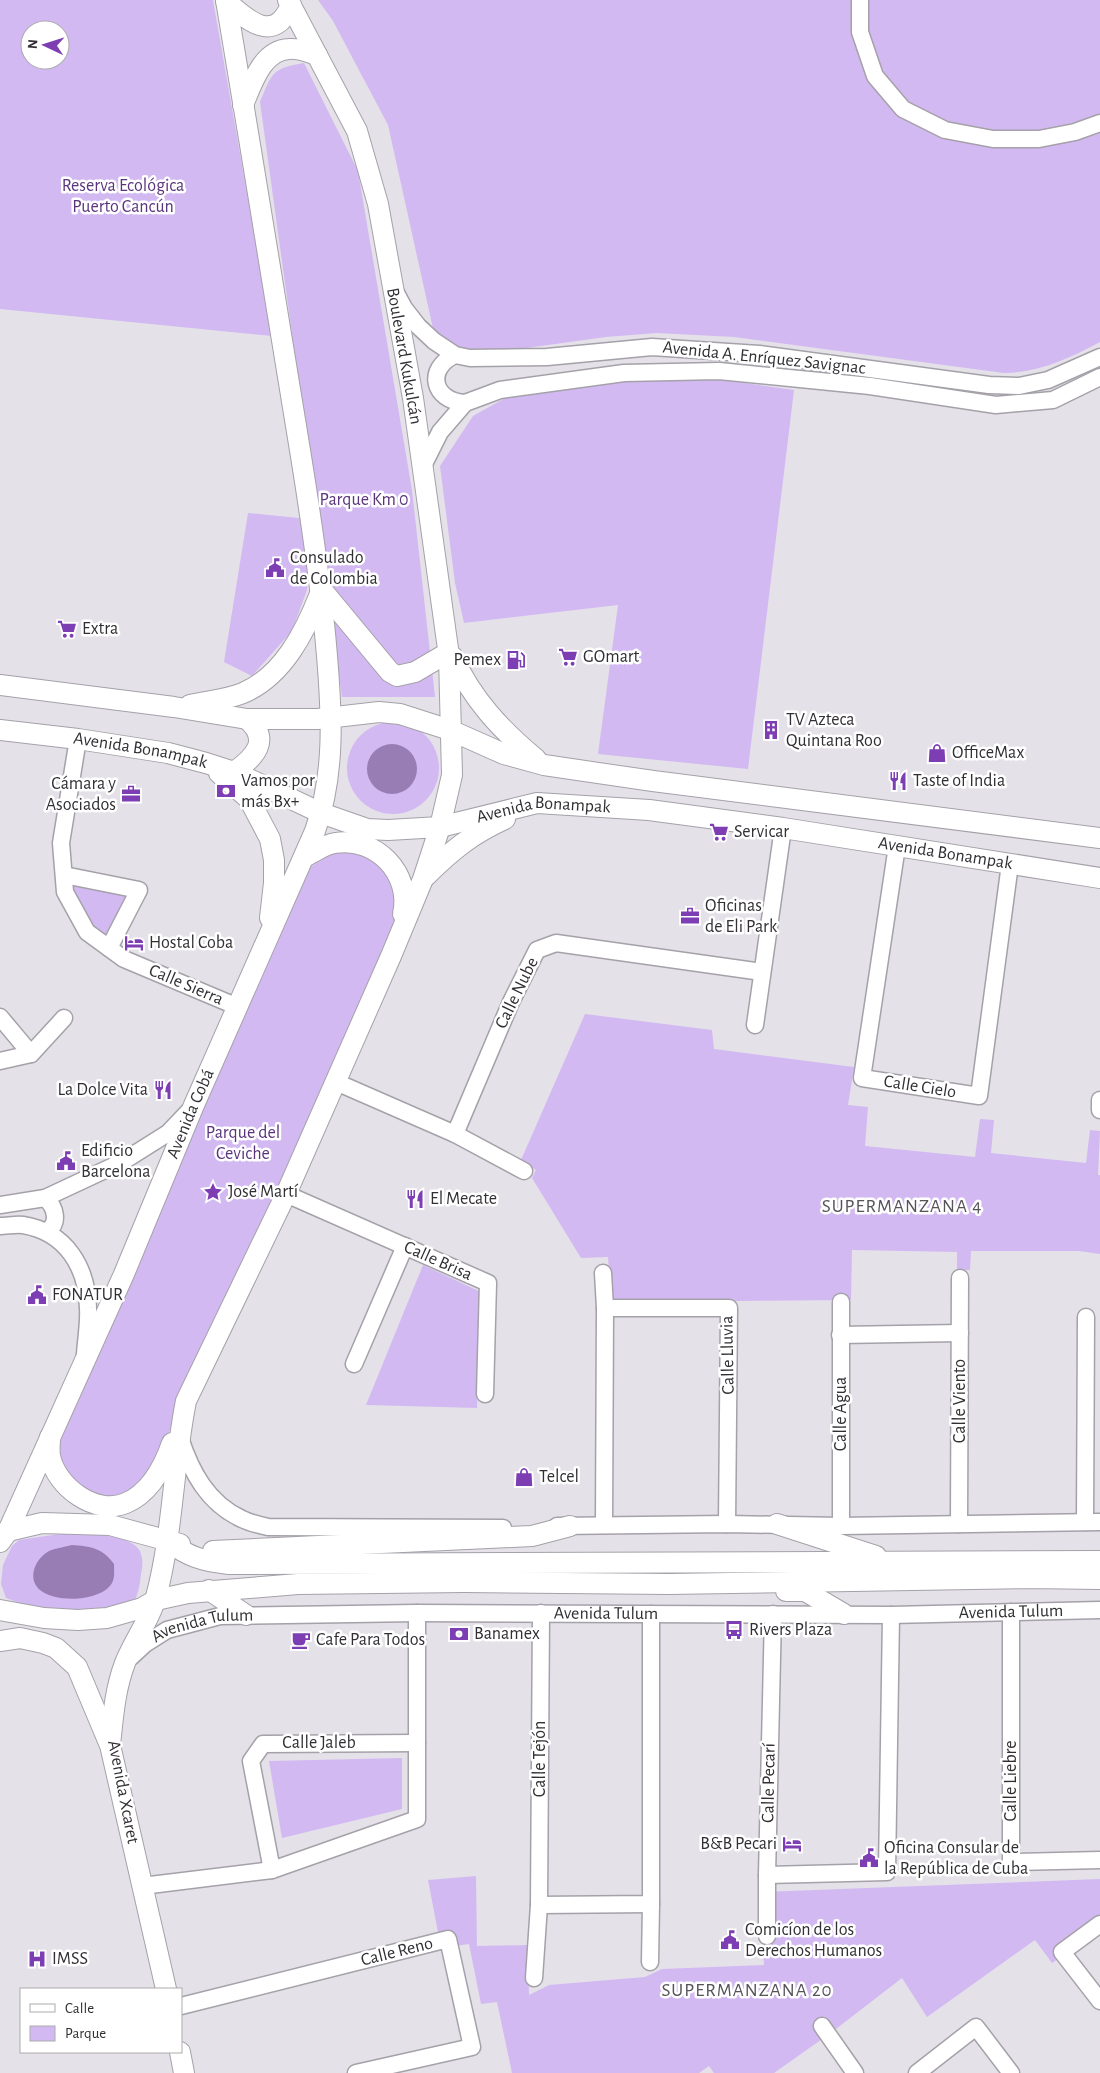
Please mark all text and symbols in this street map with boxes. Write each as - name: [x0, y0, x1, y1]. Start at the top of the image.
- north arrow: [20, 20, 70, 70]
- text: N: [26, 39, 40, 50]
- park label: Reserva Ecológica Puerto Cancún: [62, 177, 184, 216]
- street label: Boulevard Kukulcán: [383, 286, 425, 426]
- street label: Avenida A. Enríquez Savignac: [662, 338, 866, 378]
- park label: Parque Km 0: [320, 491, 408, 509]
- place label: Consulado de Colombia: [290, 549, 378, 588]
- public building icon: Consulado de Colombia: [264, 557, 286, 579]
- supermarket icon: Extra: [56, 618, 78, 640]
- place label: Extra: [82, 620, 118, 638]
- supermarket icon: GOmart: [557, 646, 579, 668]
- place label: GOmart: [583, 648, 640, 666]
- fuel station icon: Pemex: [505, 649, 527, 671]
- place label: Pemex: [454, 651, 501, 669]
- place label: TV Azteca Quintana Roo: [786, 711, 882, 750]
- building icon: TV Azteca Quintana Roo: [760, 719, 782, 741]
- street label: Avenida Bonampak: [72, 729, 210, 772]
- shop icon: OfficeMax: [926, 742, 948, 764]
- place label: OfficeMax: [952, 744, 1024, 762]
- restaurant icon: Taste of India: [887, 770, 909, 792]
- place label: Vamos por más Bx+: [241, 772, 315, 811]
- place label: Taste of India: [913, 772, 1005, 790]
- place label: Cámara y Asociados: [46, 775, 116, 814]
- bank icon: Vamos por más Bx+: [215, 780, 237, 802]
- office icon: Cámara y Asociados: [120, 783, 142, 805]
- street label: Avenida Bonampak: [475, 794, 612, 827]
- supermarket icon: Servicar: [708, 821, 730, 843]
- place label: Servicar: [734, 823, 789, 841]
- street label: Avenida Bonampak: [877, 834, 1015, 873]
- place label: Oficinas de Eli Park: [705, 897, 778, 936]
- office icon: Oficinas de Eli Park: [679, 905, 701, 927]
- hotel icon: Hostal Coba: [123, 932, 145, 954]
- place label: Hostal Coba: [149, 934, 233, 952]
- street label: Calle Nube: [492, 955, 542, 1031]
- street label: Calle Sierra: [146, 961, 226, 1009]
- street label: Avenida Cobá: [164, 1066, 218, 1161]
- street label: Calle Cielo: [882, 1072, 958, 1102]
- restaurant icon: La Dolce Vita: [152, 1079, 174, 1101]
- place label: La Dolce Vita: [58, 1081, 148, 1099]
- park label: Parque del Ceviche: [206, 1124, 280, 1163]
- place label: Edificio Barcelona: [81, 1142, 151, 1181]
- public building icon: Edificio Barcelona: [55, 1150, 77, 1172]
- place icon: José Martí: [202, 1181, 224, 1203]
- place label: José Martí: [228, 1183, 299, 1201]
- restaurant icon: El Mecate: [404, 1188, 426, 1210]
- place label: El Mecate: [430, 1190, 497, 1208]
- district label: SUPERMANZANA 4: [822, 1197, 982, 1216]
- street label: Calle Brisa: [401, 1238, 475, 1284]
- public building icon: FONATUR: [26, 1284, 48, 1306]
- place label: FONATUR: [52, 1286, 123, 1304]
- street label: Calle Lluvia: [718, 1315, 738, 1395]
- street label: Calle Viento: [951, 1359, 969, 1443]
- street label: Calle Agua: [832, 1377, 850, 1451]
- shop icon: Telcel: [513, 1466, 535, 1488]
- place label: Telcel: [539, 1468, 579, 1486]
- street label: Avenida Tulum: [958, 1602, 1063, 1622]
- street label: Avenida Tulum: [554, 1605, 658, 1623]
- street label: Avenida Tulum: [148, 1606, 253, 1646]
- bus stop icon: Rivers Plaza: [723, 1619, 745, 1641]
- place label: Rivers Plaza: [749, 1621, 832, 1639]
- bank icon: Banamex: [448, 1623, 470, 1645]
- place label: Banamex: [474, 1625, 540, 1643]
- cafe icon: Cafe Para Todos: [290, 1629, 312, 1651]
- place label: Cafe Para Todos: [316, 1631, 425, 1649]
- street label: Calle Tejón: [531, 1721, 549, 1797]
- street label: Calle Jaleb: [282, 1734, 356, 1752]
- street label: Avenida Xcaret: [104, 1739, 142, 1845]
- street label: Calle Liebre: [1002, 1740, 1020, 1822]
- street label: Calle Pecarí: [759, 1742, 779, 1823]
- hotel icon: B&B Pecari: [781, 1833, 803, 1855]
- place label: B&B Pecari: [700, 1835, 777, 1853]
- place label: Oficina Consular de la República de Cuba: [884, 1839, 1028, 1878]
- public building icon: Oficina Consular de la República de Cuba: [858, 1847, 880, 1869]
- place label: Comicíon de los Derechos Humanos: [745, 1921, 882, 1960]
- public building icon: Comicíon de los Derechos Humanos: [719, 1929, 741, 1951]
- street label: Calle Reno: [359, 1934, 435, 1970]
- hospital icon: IMSS: [26, 1948, 48, 1970]
- place label: IMSS: [52, 1950, 88, 1968]
- district label: SUPERMANZANA 20: [661, 1981, 833, 2000]
- legend: [20, 1988, 182, 2053]
- text: Calle: [65, 2001, 94, 2016]
- text: Parque: [65, 2026, 106, 2041]

